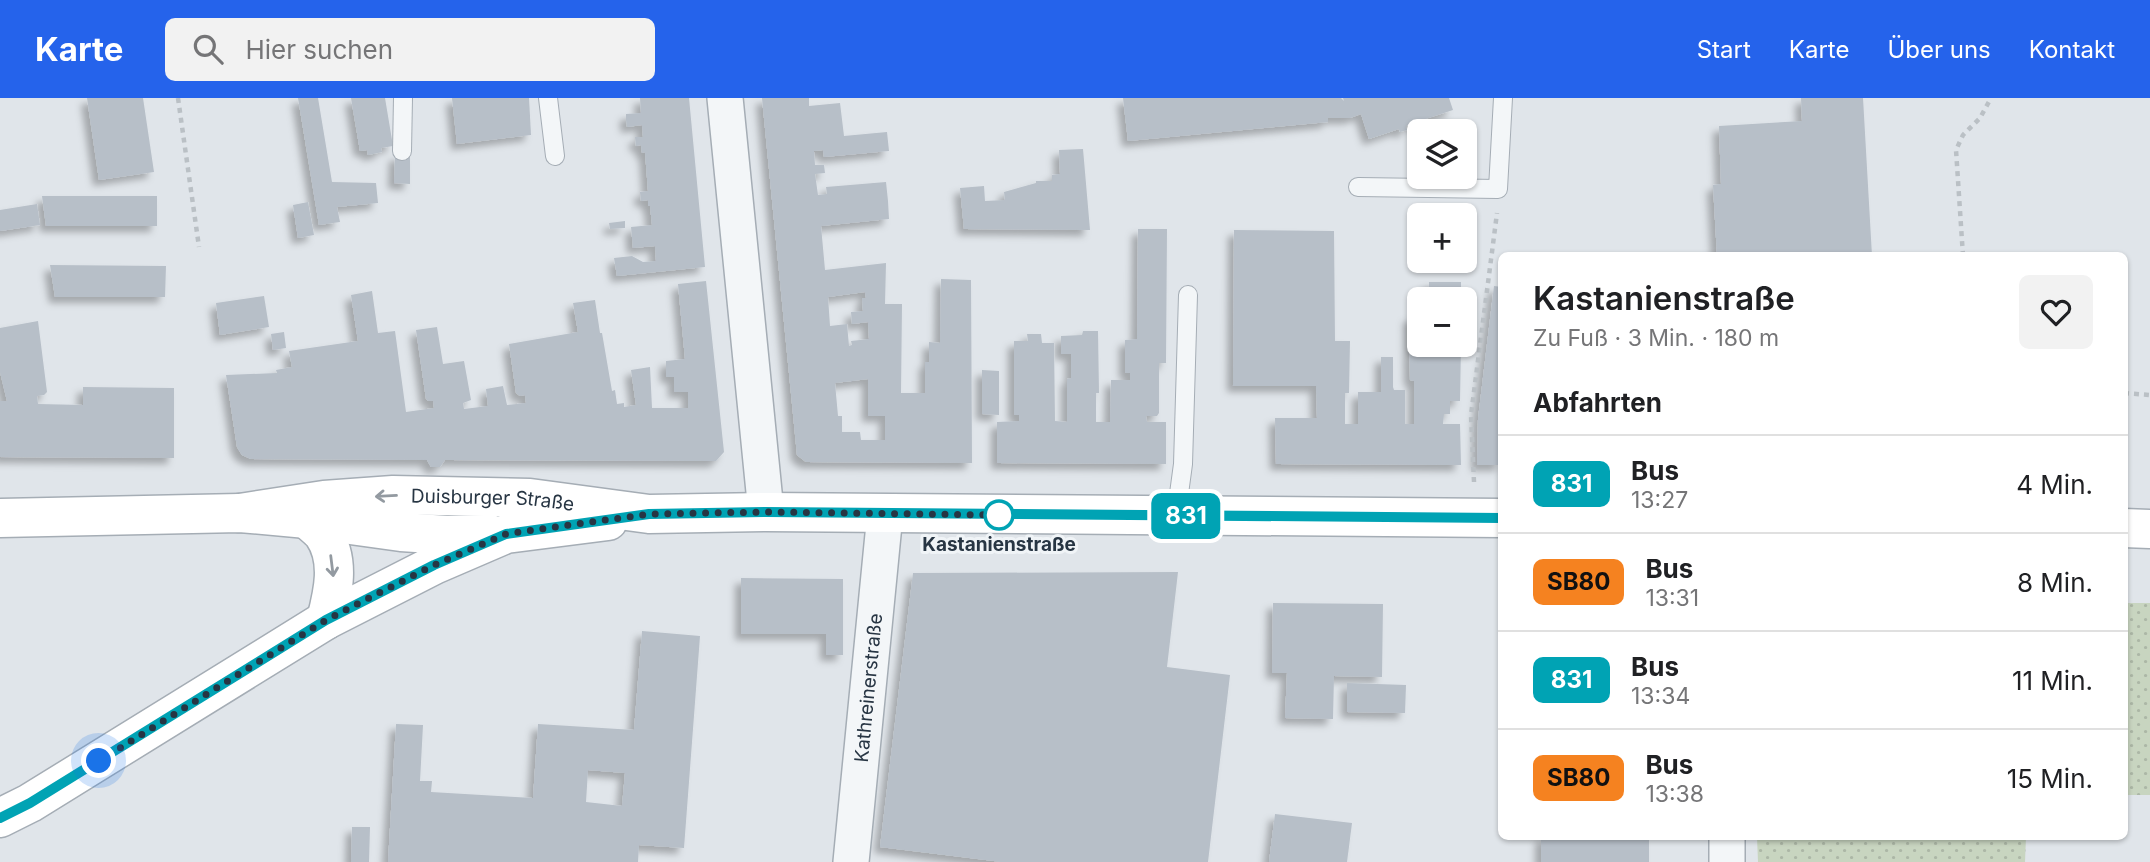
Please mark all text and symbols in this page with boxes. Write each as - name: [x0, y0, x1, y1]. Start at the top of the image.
- search box: [165, 18, 655, 81]
- text: Karte: [35, 29, 123, 69]
- icon: search: [189, 30, 227, 68]
- text: Hier suchen: [245, 34, 393, 65]
- text: Start: [1697, 35, 1751, 64]
- text: Karte: [1789, 35, 1849, 64]
- text: Über uns: [1887, 35, 1991, 64]
- text: Kontakt: [2029, 35, 2115, 64]
- map controls: [1407, 119, 1477, 357]
- button: layers: [1407, 119, 1477, 189]
- button: +: [1407, 203, 1477, 273]
- button: heart: [2019, 275, 2093, 349]
- text: Kastanienstraße: [1533, 278, 1795, 318]
- button: −: [1407, 287, 1477, 357]
- text: Zu Fuß · 3 Min. · 180 m: [1533, 324, 1779, 352]
- text: Abfahrten: [1533, 387, 1662, 418]
- text: Bus: [1631, 455, 1679, 486]
- text: 831: [1551, 469, 1592, 498]
- text: 4 Min.: [2016, 469, 2093, 500]
- street label: Duisburger Straße: [411, 484, 576, 516]
- text: 13:27: [1631, 486, 1688, 514]
- one-way arrow: [375, 489, 398, 502]
- line badge: 831: [1146, 493, 1226, 539]
- marker: Kastanienstraße: [984, 500, 1014, 530]
- text: 831: [1165, 501, 1207, 530]
- place label: Kastanienstraße: [922, 533, 1076, 556]
- text: Bus: [1645, 553, 1693, 584]
- one-way arrow: [326, 554, 339, 577]
- text: SB80: [1547, 567, 1610, 596]
- text: 8 Min.: [2017, 567, 2093, 598]
- text: 13:31: [1645, 584, 1699, 612]
- street label: Kathreinerstraße: [850, 612, 887, 764]
- text: Bus: [1631, 651, 1679, 682]
- text: 831: [1551, 665, 1592, 694]
- text: 11 Min.: [2012, 665, 2093, 696]
- text: 13:34: [1631, 682, 1690, 710]
- your location: [81, 743, 116, 778]
- text: Bus: [1645, 749, 1693, 780]
- text: SB80: [1547, 763, 1610, 792]
- text: 15 Min.: [2007, 763, 2093, 794]
- text: 13:38: [1645, 780, 1704, 808]

